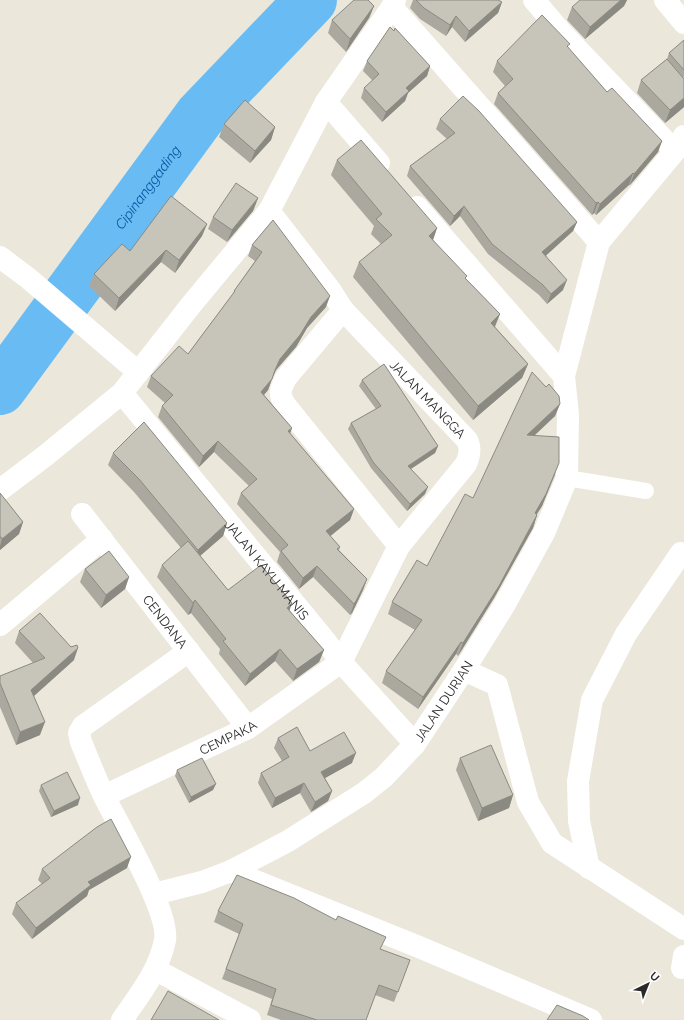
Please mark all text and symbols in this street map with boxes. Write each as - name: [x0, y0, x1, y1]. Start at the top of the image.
- water label: Cipinanggading: [112, 142, 184, 232]
- street label: JALAN MANGGA: [387, 357, 469, 441]
- street label: JALAN KAYU MANIS: [222, 518, 312, 623]
- street label: CENDANA: [140, 592, 190, 652]
- street label: JALAN DURIAN: [411, 658, 476, 745]
- street label: CEMPAKA: [197, 717, 260, 758]
- north arrow: [628, 964, 668, 1004]
- text: U: [647, 969, 662, 985]

